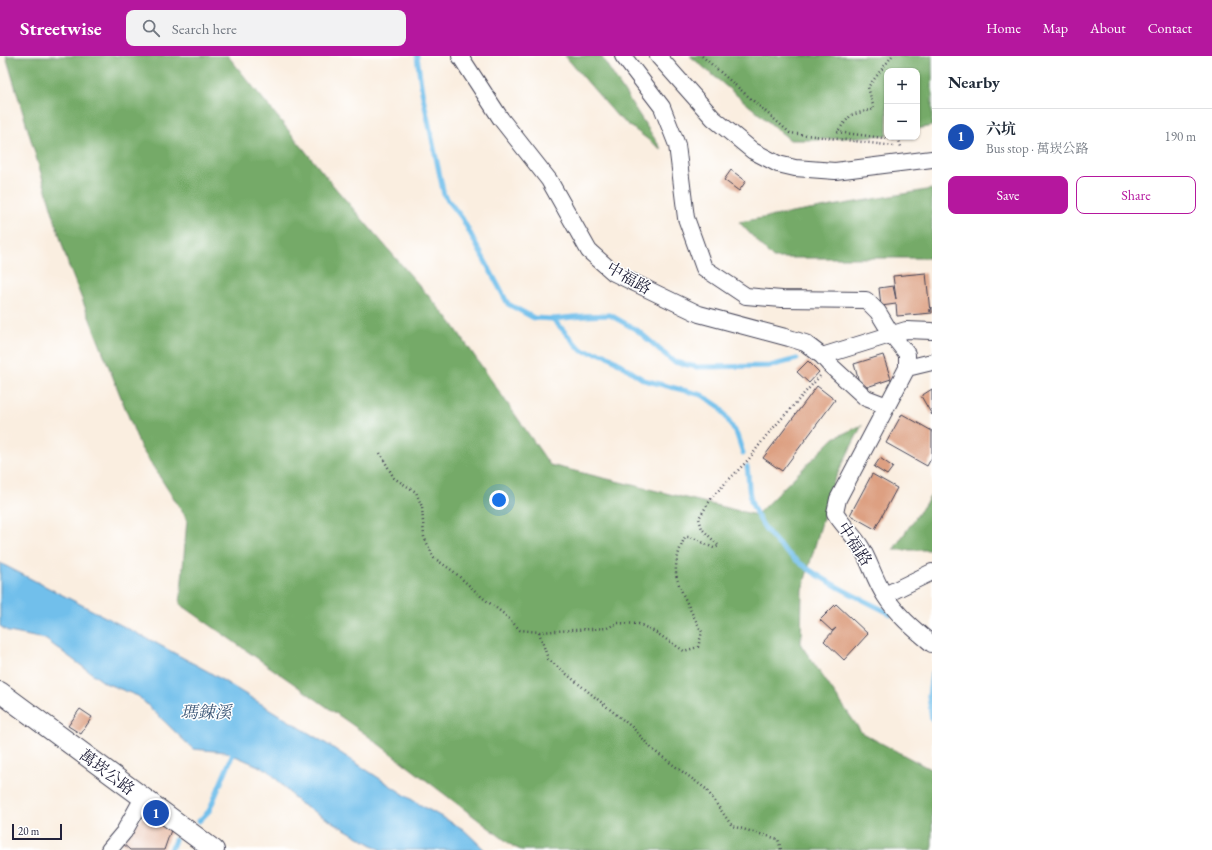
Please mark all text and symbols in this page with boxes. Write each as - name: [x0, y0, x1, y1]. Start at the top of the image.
- search box: [126, 10, 406, 46]
- text: Streetwise: [20, 16, 102, 41]
- icon: search: [140, 17, 162, 39]
- text: Search here: [172, 19, 237, 38]
- text: Home: [986, 19, 1021, 37]
- text: Map: [1043, 19, 1068, 37]
- text: About: [1090, 19, 1126, 37]
- text: Contact: [1148, 19, 1192, 37]
- map controls: [884, 68, 920, 140]
- button: +: [884, 68, 920, 104]
- text: Nearby: [948, 71, 1000, 93]
- button: −: [884, 104, 920, 140]
- text: 六坑: [986, 119, 1016, 138]
- text: 1: [958, 128, 964, 145]
- text: 190 m: [1165, 128, 1196, 145]
- text: Bus stop · 萬崁公路: [986, 140, 1089, 157]
- button: Save: [948, 176, 1068, 214]
- button: Share: [1076, 176, 1196, 214]
- street label: 中福路: [603, 257, 655, 299]
- your location: [489, 490, 509, 510]
- street label: 中福路: [833, 518, 877, 570]
- water label: 瑪鋉溪: [181, 701, 233, 723]
- street label: 萬崁公路: [75, 744, 139, 800]
- pin: 1: [143, 798, 169, 828]
- scale bar: [12, 822, 62, 841]
- text: 20 m: [18, 824, 39, 838]

